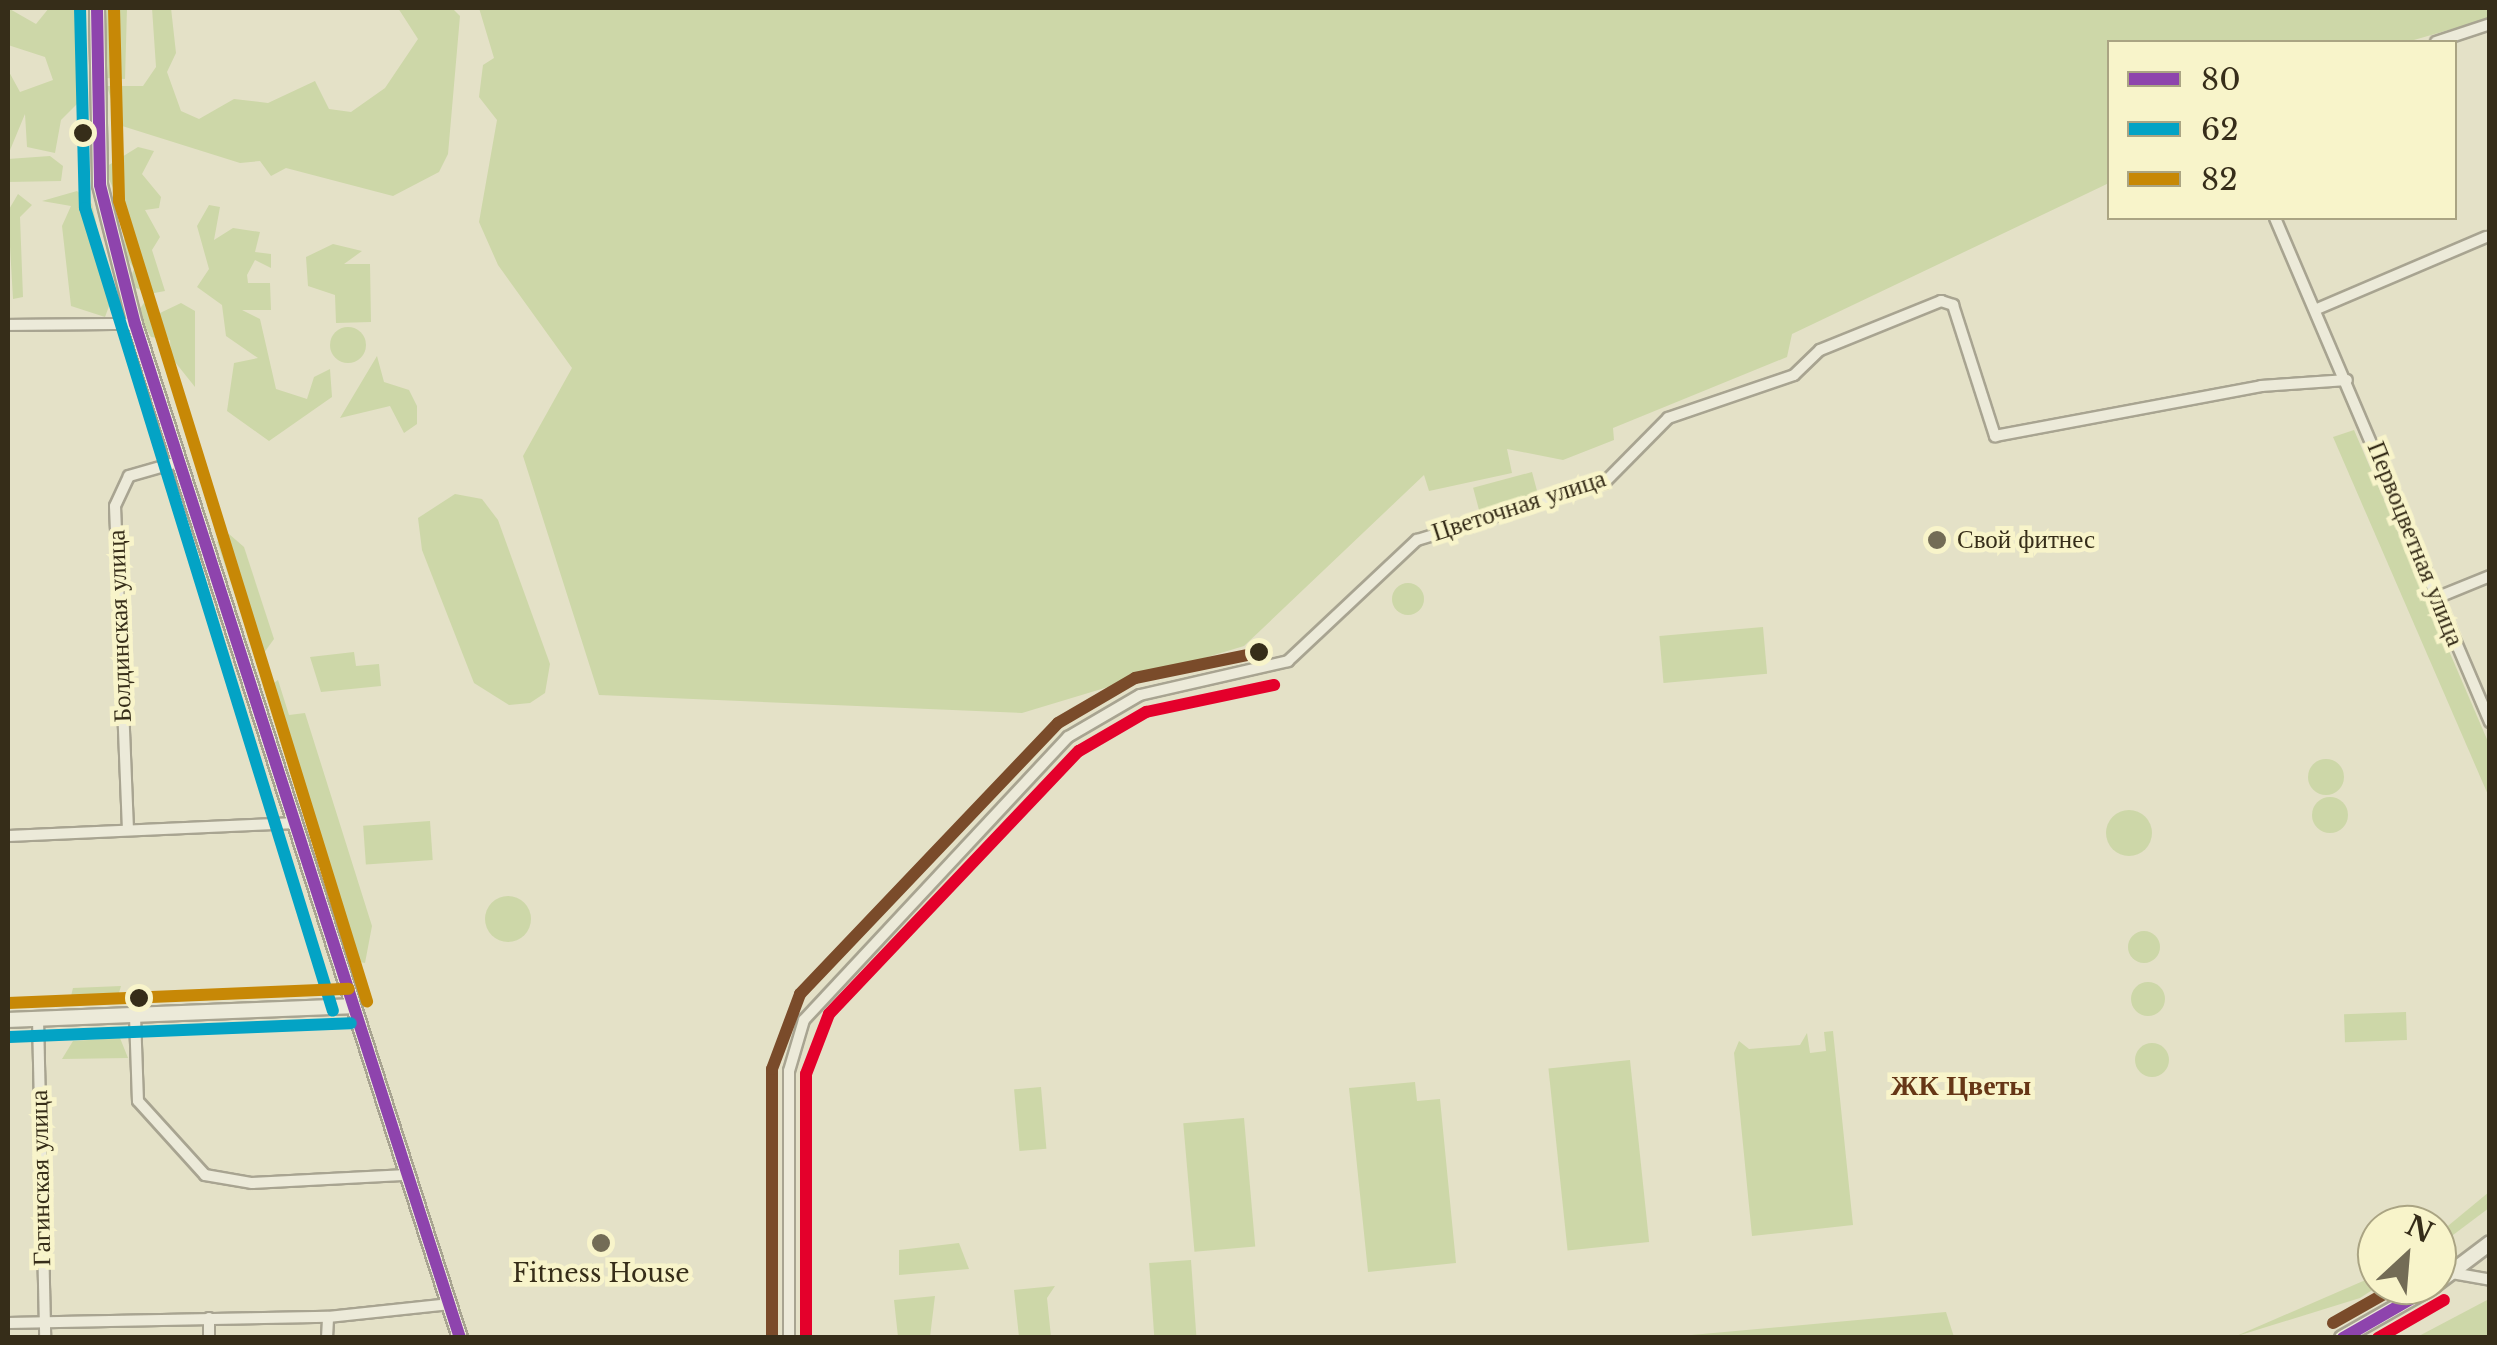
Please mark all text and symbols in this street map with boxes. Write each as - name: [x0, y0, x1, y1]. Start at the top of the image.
- legend: [2107, 40, 2457, 220]
- text: 80: [2201, 61, 2241, 98]
- text: 62: [2201, 111, 2239, 148]
- unlabelled marker: [73, 123, 93, 143]
- text: 82: [2201, 161, 2238, 198]
- street label: Первоцветная улица: [2360, 437, 2470, 651]
- street label: Цветочная улица: [1428, 464, 1610, 548]
- place label: Свой фитнес: [1957, 525, 2095, 555]
- street label: Болдинская улица: [102, 529, 138, 723]
- marker: Свой фитнес: [1926, 529, 1948, 551]
- unlabelled marker: [1249, 642, 1269, 662]
- unlabelled marker: [129, 988, 149, 1008]
- district label: ЖК Цветы: [1891, 1069, 2031, 1103]
- street label: Гагинская улица: [24, 1090, 58, 1266]
- north arrow: [2357, 1205, 2457, 1305]
- text: N: [2400, 1208, 2439, 1251]
- marker: Fitness House: [590, 1232, 612, 1254]
- place label: Fitness House: [512, 1259, 690, 1289]

